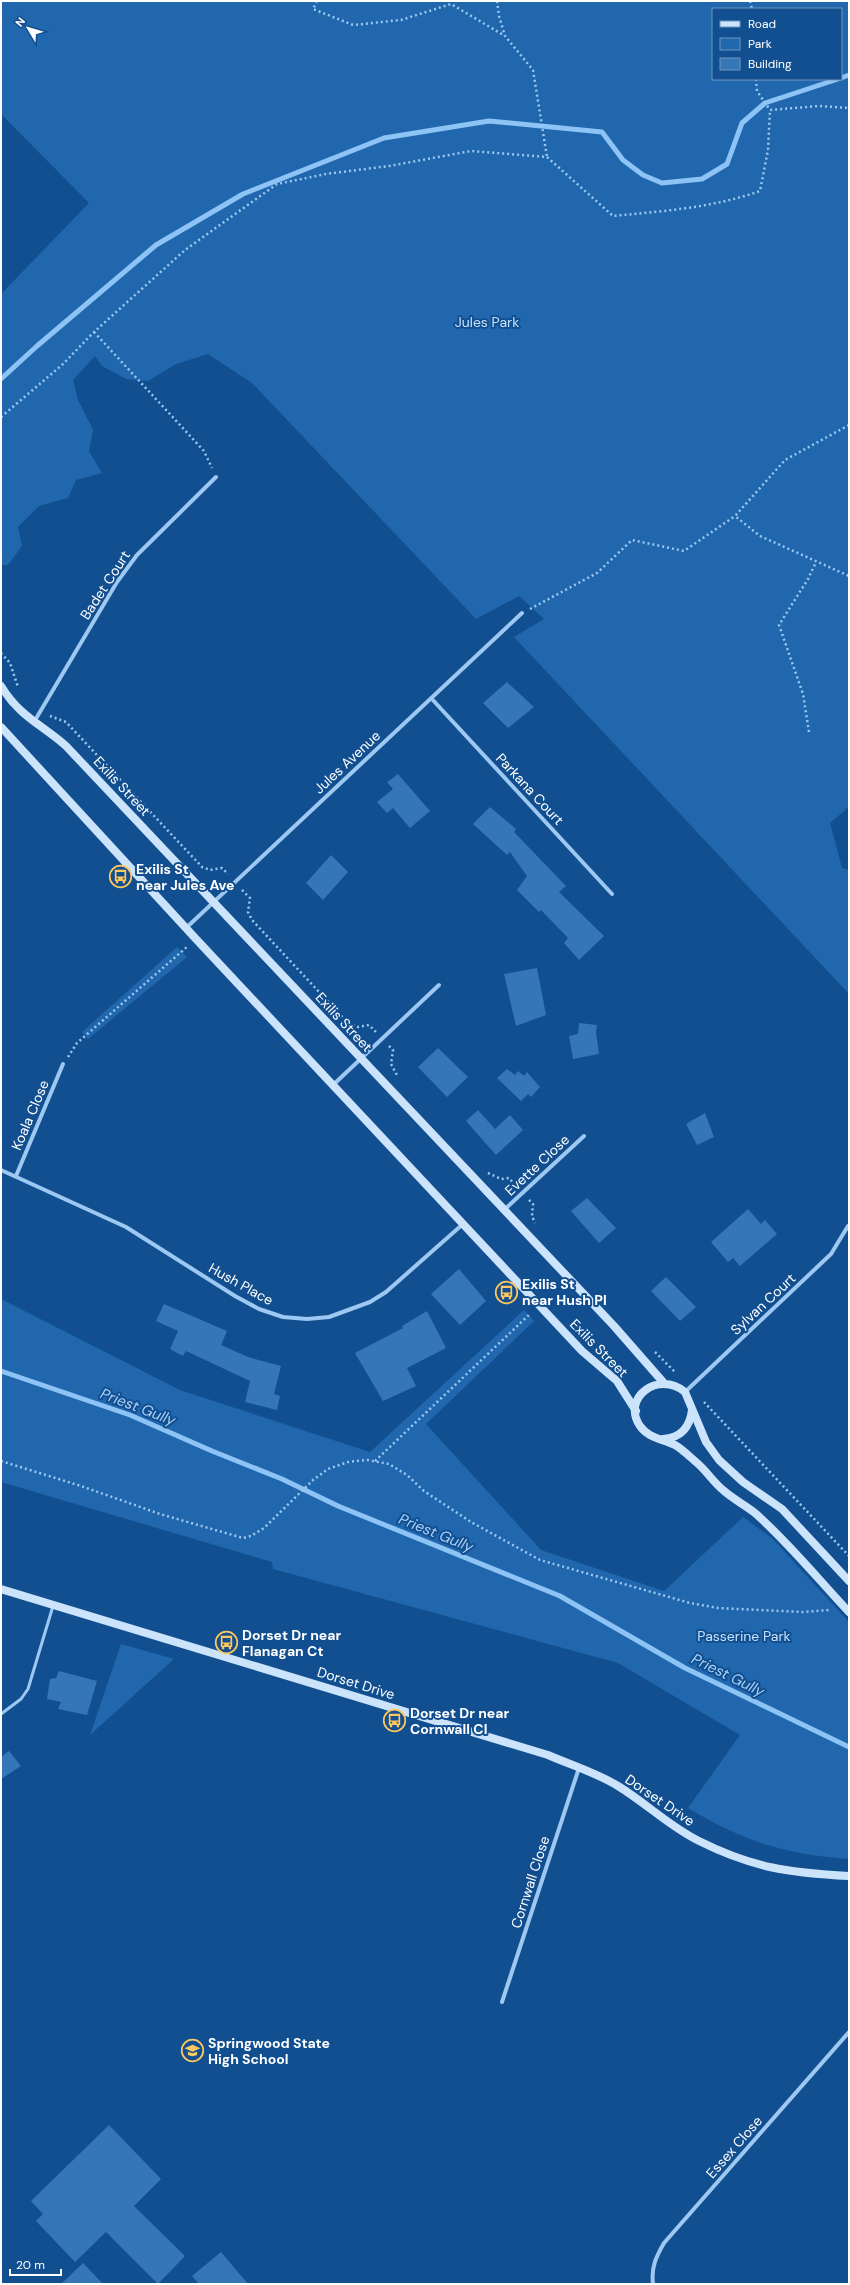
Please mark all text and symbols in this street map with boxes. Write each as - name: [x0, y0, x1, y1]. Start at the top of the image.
- north arrow: [8, 8, 48, 48]
- legend: [712, 8, 842, 80]
- text: N: [12, 14, 28, 29]
- text: Road: [748, 16, 776, 32]
- text: Park: [748, 36, 772, 52]
- text: Building: [748, 56, 792, 72]
- park label: Jules Park: [455, 313, 519, 331]
- street label: Badet Court: [76, 547, 134, 623]
- street label: Jules Avenue: [310, 727, 384, 797]
- street label: Parkana Court: [492, 749, 568, 829]
- street label: Exilis Street: [90, 752, 154, 820]
- place label: Exilis St near Jules Ave: [136, 860, 235, 894]
- bus stop icon: Exilis St near Jules Ave: [107, 864, 133, 890]
- street label: Exilis Street: [312, 988, 376, 1056]
- street label: Koala Close: [7, 1077, 53, 1153]
- street label: Evette Close: [501, 1131, 573, 1199]
- street label: Hush Place: [206, 1259, 277, 1309]
- street label: Sylvan Court: [727, 1269, 799, 1339]
- place label: Exilis St near Hush Pl: [522, 1275, 607, 1309]
- bus stop icon: Exilis St near Hush Pl: [493, 1279, 519, 1305]
- street label: Exilis Street: [566, 1315, 632, 1381]
- water label: Priest Gully: [98, 1384, 179, 1431]
- water label: Priest Gully: [396, 1509, 477, 1557]
- place label: Dorset Dr near Flanagan Ct: [242, 1626, 341, 1660]
- park label: Passerine Park: [697, 1627, 791, 1645]
- bus stop icon: Dorset Dr near Flanagan Ct: [214, 1630, 240, 1656]
- water label: Priest Gully: [688, 1649, 768, 1702]
- street label: Dorset Drive: [315, 1663, 397, 1703]
- place label: Dorset Dr near Cornwall Cl: [410, 1704, 509, 1738]
- bus stop icon: Dorset Dr near Cornwall Cl: [382, 1708, 408, 1734]
- street label: Dorset Drive: [622, 1770, 698, 1830]
- street label: Cornwall Close: [507, 1834, 553, 1930]
- place label: Springwood State High School: [208, 2034, 330, 2068]
- school or university icon: Springwood State High School: [179, 2038, 205, 2064]
- street label: Essex Close: [702, 2112, 766, 2182]
- scale bar: [10, 2251, 61, 2277]
- text: 20 m: [16, 2257, 45, 2273]

